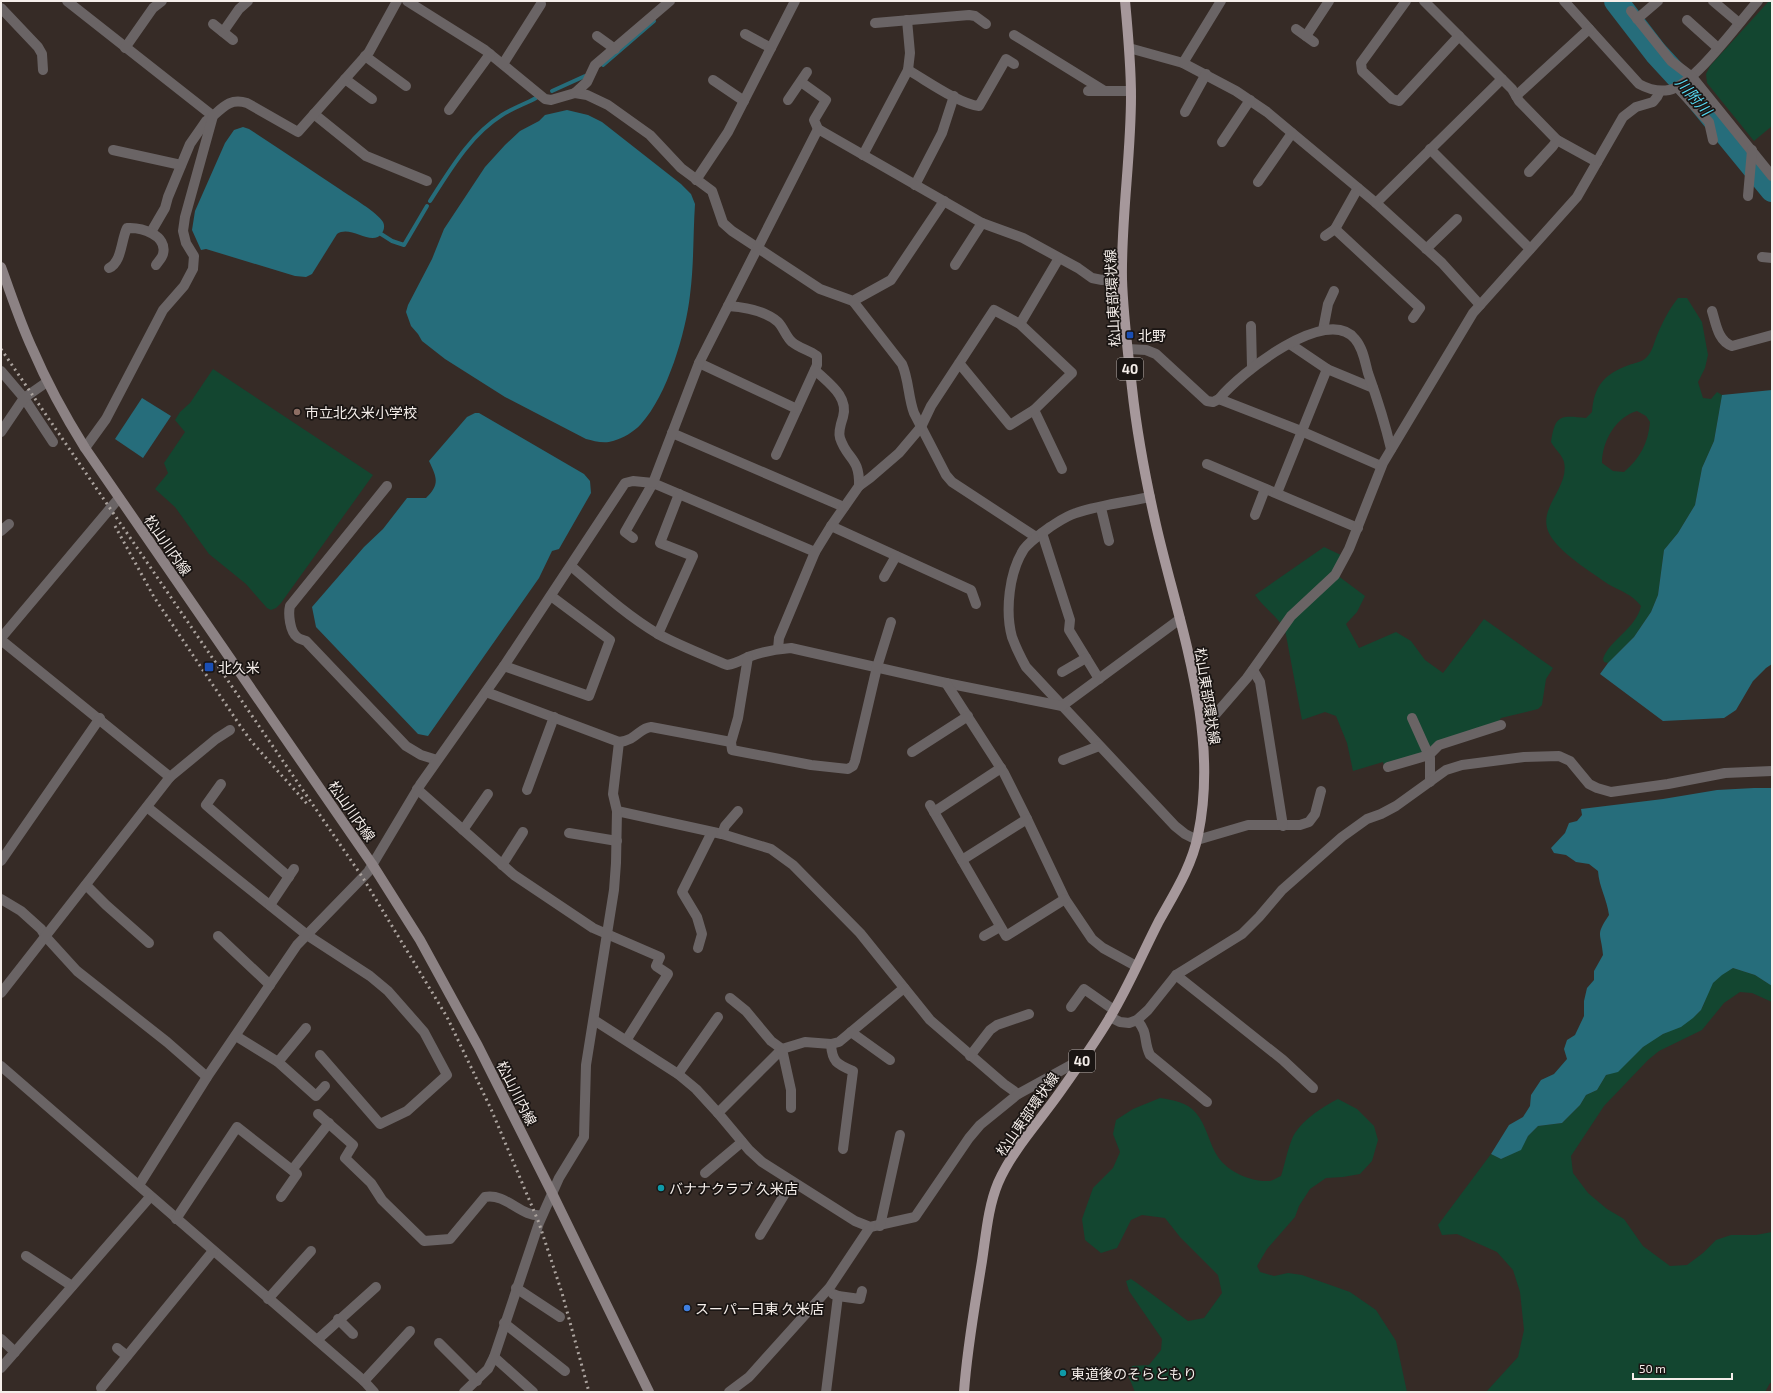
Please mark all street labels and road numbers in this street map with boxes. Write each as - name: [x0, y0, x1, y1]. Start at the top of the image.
- street label: 松山東部環状線: [1101, 249, 1123, 347]
- road number: 40: [1117, 358, 1143, 380]
- street label: 松山川内線: [141, 511, 195, 579]
- street label: 松山東部環状線: [1192, 646, 1224, 746]
- street label: 松山川内線: [325, 777, 379, 845]
- road number: 40: [1069, 1050, 1095, 1072]
- street label: 松山川内線: [494, 1058, 540, 1128]
- street label: 松山東部環状線: [992, 1069, 1062, 1159]

